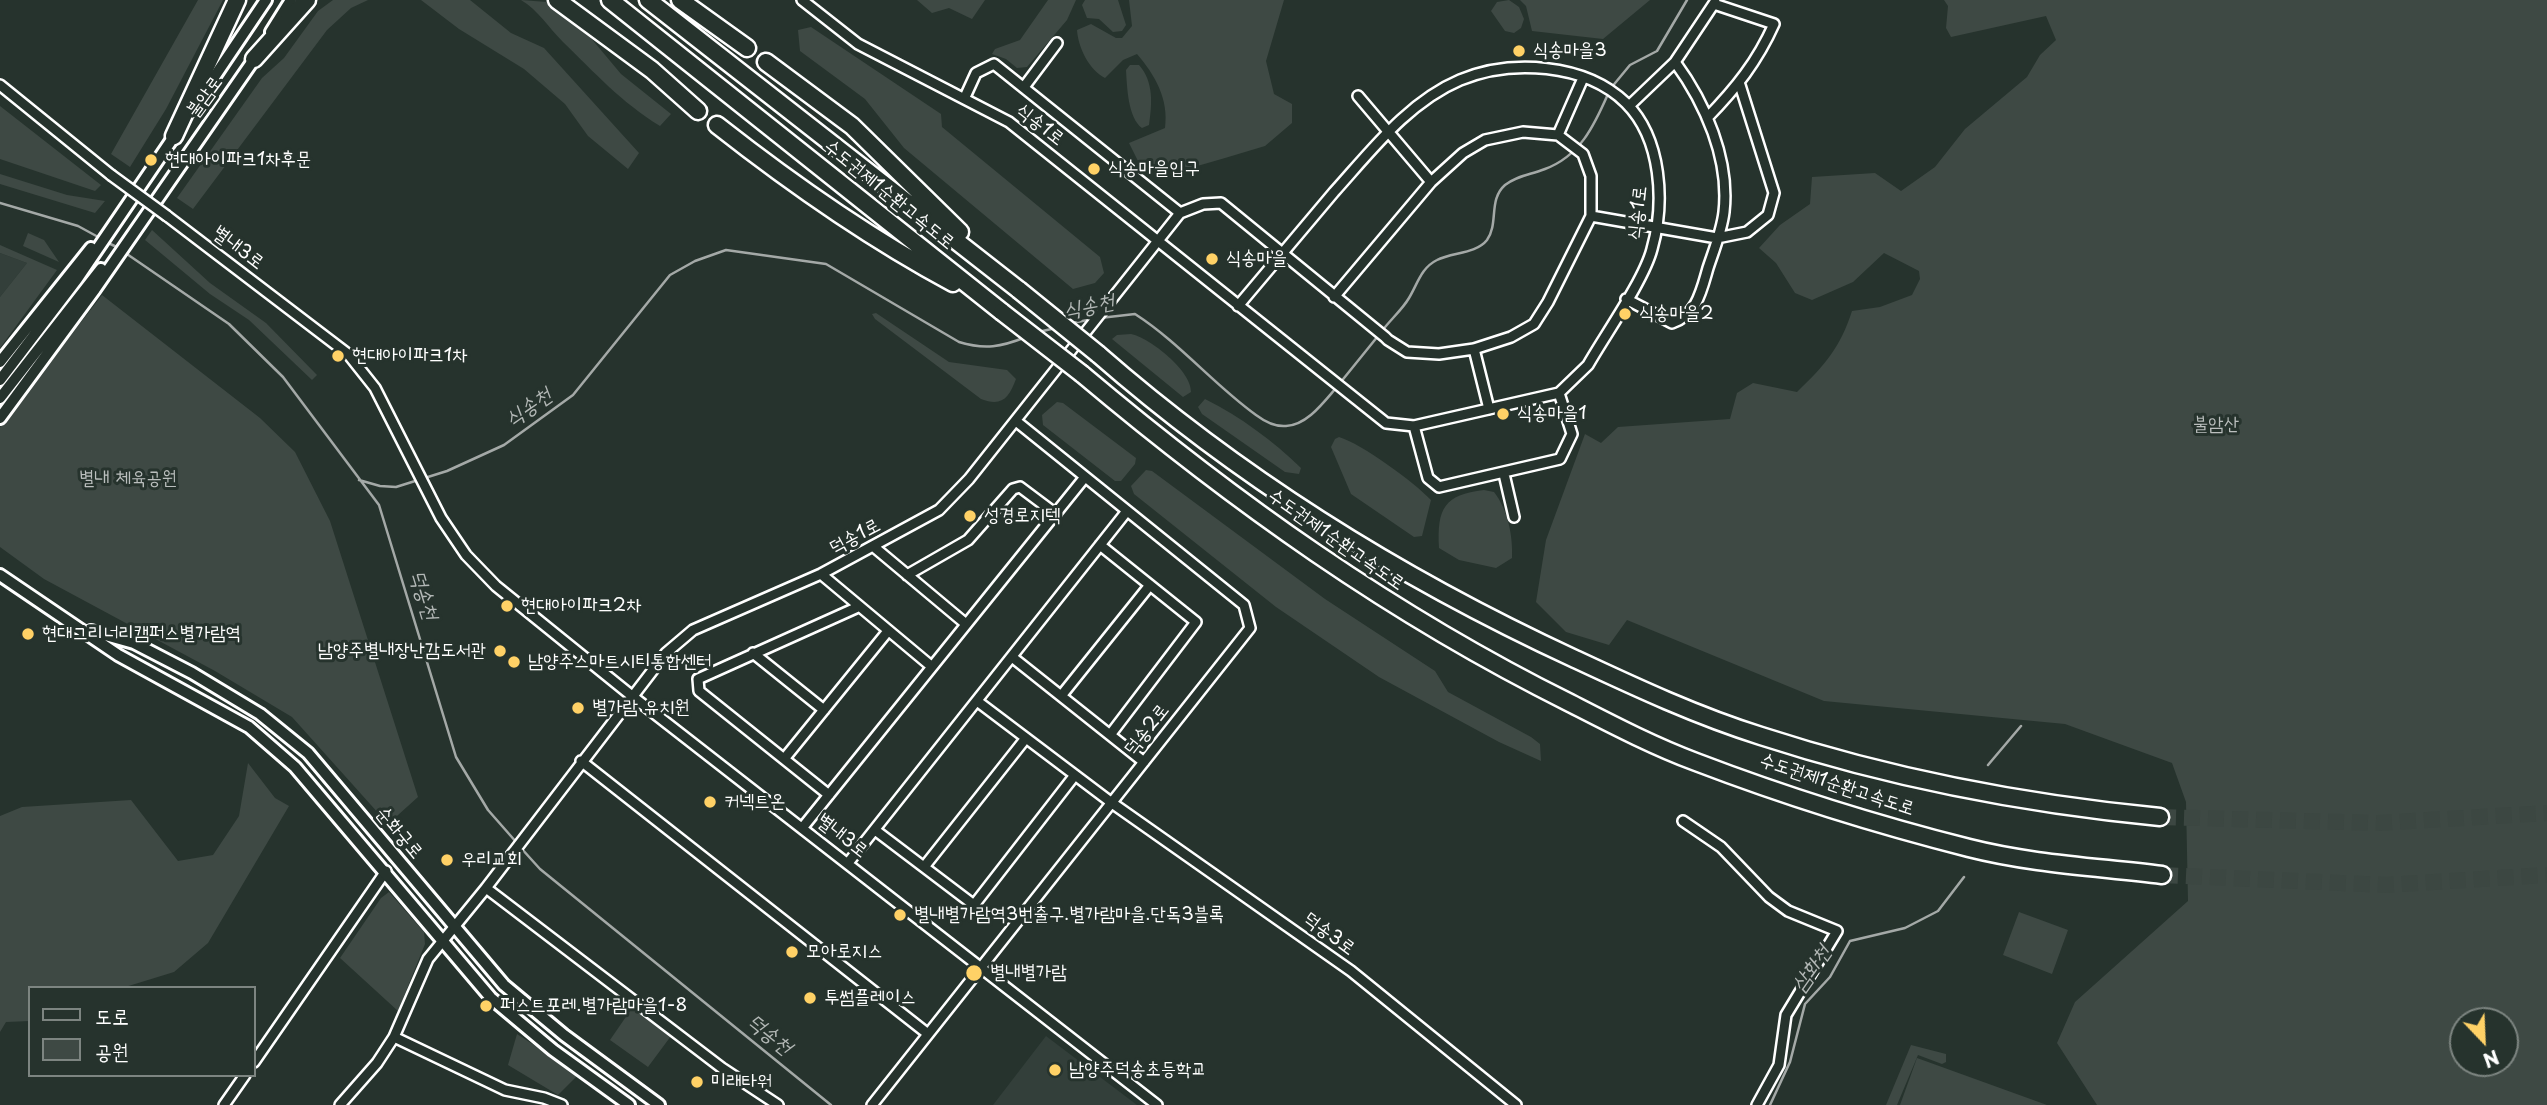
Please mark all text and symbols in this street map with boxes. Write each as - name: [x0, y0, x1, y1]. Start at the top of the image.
- place label: 식송마을3: [1533, 40, 1607, 62]
- marker: 식송마을3: [1511, 43, 1527, 59]
- street label: 불암로: [182, 72, 228, 122]
- street label: 식송1로: [1012, 99, 1068, 151]
- street label: 수도권제1순환고속도로: [819, 135, 959, 255]
- place label: 현대아이파크1차후문: [165, 149, 311, 171]
- marker: 현대아이파크1차후문: [143, 152, 159, 168]
- place label: 식송마을입구: [1108, 158, 1200, 180]
- marker: 식송마을입구: [1086, 161, 1102, 177]
- street label: 식송1로: [1624, 185, 1652, 241]
- street label: 별내3로: [208, 221, 268, 275]
- place label: 식송마을: [1226, 248, 1287, 270]
- marker: 식송마을: [1204, 251, 1220, 267]
- water label: 식송천: [1062, 290, 1116, 324]
- place label: 식송마을2: [1639, 303, 1714, 325]
- marker: 식송마을2: [1617, 306, 1633, 322]
- place label: 현대아이파크1차: [352, 345, 468, 367]
- marker: 현대아이파크1차: [330, 348, 346, 364]
- water label: 식송천: [501, 383, 557, 433]
- place label: 식송마을1: [1517, 403, 1587, 425]
- marker: 식송마을1: [1495, 406, 1511, 422]
- park label: 불암산: [2193, 414, 2239, 436]
- park label: 별내 체육공원: [79, 468, 177, 490]
- street label: 수도권제1순환고속도로: [1263, 484, 1409, 596]
- place label: 성경로지텍: [984, 505, 1060, 527]
- marker: 성경로지텍: [962, 508, 978, 524]
- street label: 덕송1로: [826, 514, 884, 560]
- water label: 덕송천: [404, 567, 442, 623]
- place label: 현대아이파크2차: [521, 595, 641, 617]
- marker: 현대아이파크2차: [499, 598, 515, 614]
- place label: 현대그리너리캠퍼스별가람역: [42, 623, 241, 645]
- marker: 현대그리너리캠퍼스별가람역: [20, 626, 36, 642]
- place label: 남양주별내장난감도서관: [318, 640, 486, 662]
- marker: 남양주별내장난감도서관: [492, 643, 508, 659]
- place label: 남양주스마트시티통합센터: [528, 651, 711, 673]
- marker: 남양주스마트시티통합센터: [506, 654, 522, 670]
- place label: 별가람 유치원: [592, 697, 690, 719]
- marker: 별가람 유치원: [570, 700, 586, 716]
- street label: 덕송2로: [1120, 700, 1174, 760]
- street label: 수도권제1순환고속도로: [1757, 749, 1917, 821]
- place label: 커넥트온: [724, 791, 785, 813]
- marker: 커넥트온: [702, 794, 718, 810]
- street label: 순화궁로: [371, 802, 427, 864]
- street label: 별내3로: [812, 809, 872, 863]
- place label: 우리교회: [461, 849, 522, 871]
- marker: 우리교회: [439, 852, 455, 868]
- place label: 별내별가람역3번출구.별가람마을.단독3블록: [914, 904, 1224, 926]
- marker: 별내별가람역3번출구.별가람마을.단독3블록: [892, 907, 908, 923]
- street label: 덕송3로: [1299, 908, 1359, 960]
- place label: 모아로지스: [806, 941, 882, 963]
- water label: 삼화천: [1787, 941, 1837, 997]
- marker: 모아로지스: [784, 944, 800, 960]
- place label: 별내별가람: [990, 962, 1066, 984]
- marker: 별내별가람: [964, 963, 984, 983]
- legend: [28, 986, 256, 1077]
- place label: 투썸플레이스: [824, 987, 916, 1009]
- marker: 투썸플레이스: [802, 990, 818, 1006]
- place label: 퍼스트포레.별가람마을1-8: [500, 995, 687, 1017]
- marker: 퍼스트포레.별가람마을1-8: [478, 998, 494, 1014]
- text: 도로: [95, 999, 129, 1031]
- north arrow: [2449, 1007, 2519, 1077]
- water label: 덕송천: [741, 1009, 797, 1061]
- text: 공원: [95, 1034, 129, 1066]
- text: N: [2479, 1044, 2504, 1075]
- place label: 남양주덕송초등학교: [1069, 1059, 1207, 1081]
- marker: 남양주덕송초등학교: [1047, 1062, 1063, 1078]
- place label: 미래타워: [711, 1071, 772, 1093]
- marker: 미래타워: [689, 1074, 705, 1090]

